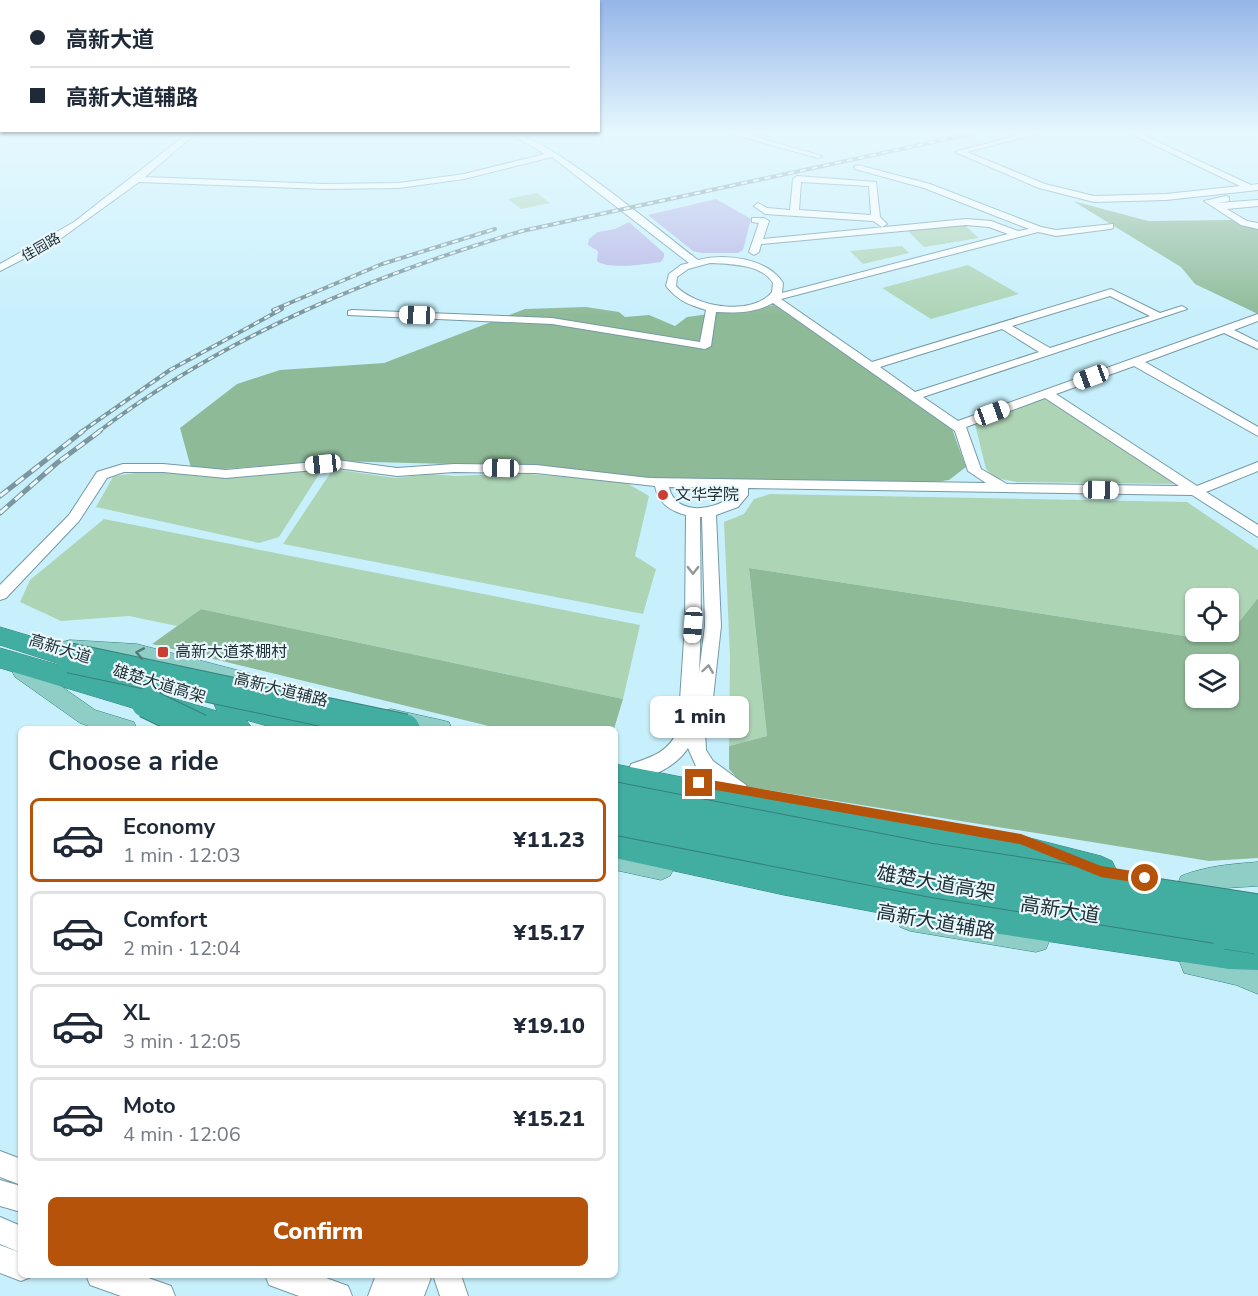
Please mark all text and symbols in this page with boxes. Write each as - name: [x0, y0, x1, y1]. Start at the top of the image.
- text: 高新大道: [66, 25, 154, 55]
- text: 高新大道辅路: [66, 83, 198, 113]
- street label: 佳园路: [18, 228, 64, 266]
- car: [399, 305, 435, 325]
- car: [1071, 362, 1111, 392]
- car: [972, 398, 1012, 428]
- car: [304, 453, 342, 475]
- car: [483, 459, 519, 477]
- car: [1083, 481, 1119, 499]
- place label: 文华学院: [675, 484, 739, 506]
- marker: 文华学院: [656, 488, 670, 502]
- one-way arrow: [687, 566, 699, 575]
- map controls: [1185, 588, 1239, 708]
- button: locate: [1185, 588, 1239, 642]
- car: [683, 606, 703, 644]
- street label: 高新大道: [26, 629, 94, 669]
- place label: 高新大道茶棚村: [175, 641, 287, 663]
- marker: 高新大道茶棚村: [156, 645, 170, 659]
- one-way arrow: [135, 647, 145, 660]
- button: layers: [1185, 654, 1239, 708]
- street label: 雄楚大道高架: [110, 659, 208, 709]
- one-way arrow: [702, 664, 714, 674]
- street label: 高新大道辅路: [232, 668, 330, 712]
- callout: 1 min: [650, 696, 748, 738]
- text: 1 min: [673, 703, 726, 730]
- text: Choose a ride: [48, 743, 219, 780]
- route end: [685, 769, 712, 796]
- text: Economy: [123, 812, 215, 842]
- icon: car: [51, 813, 105, 867]
- text: ¥11.23: [513, 825, 585, 855]
- text: 1 min · 12:03: [123, 842, 241, 869]
- street label: 雄楚大道高架: [875, 859, 997, 907]
- route start: [1131, 864, 1158, 891]
- street label: 高新大道: [1018, 890, 1102, 930]
- street label: 高新大道辅路: [875, 898, 997, 946]
- text: Comfort: [123, 905, 207, 935]
- icon: car: [51, 906, 105, 960]
- text: ¥15.17: [513, 918, 585, 948]
- text: 2 min · 12:04: [123, 935, 241, 962]
- text: XL: [123, 998, 150, 1028]
- icon: car: [51, 999, 105, 1053]
- text: ¥19.10: [513, 1011, 585, 1041]
- text: 3 min · 12:05: [123, 1028, 241, 1055]
- text: Moto: [123, 1091, 176, 1121]
- icon: car: [51, 1092, 105, 1146]
- text: ¥15.21: [513, 1104, 585, 1134]
- text: 4 min · 12:06: [123, 1121, 241, 1148]
- button: Confirm: [48, 1197, 588, 1266]

